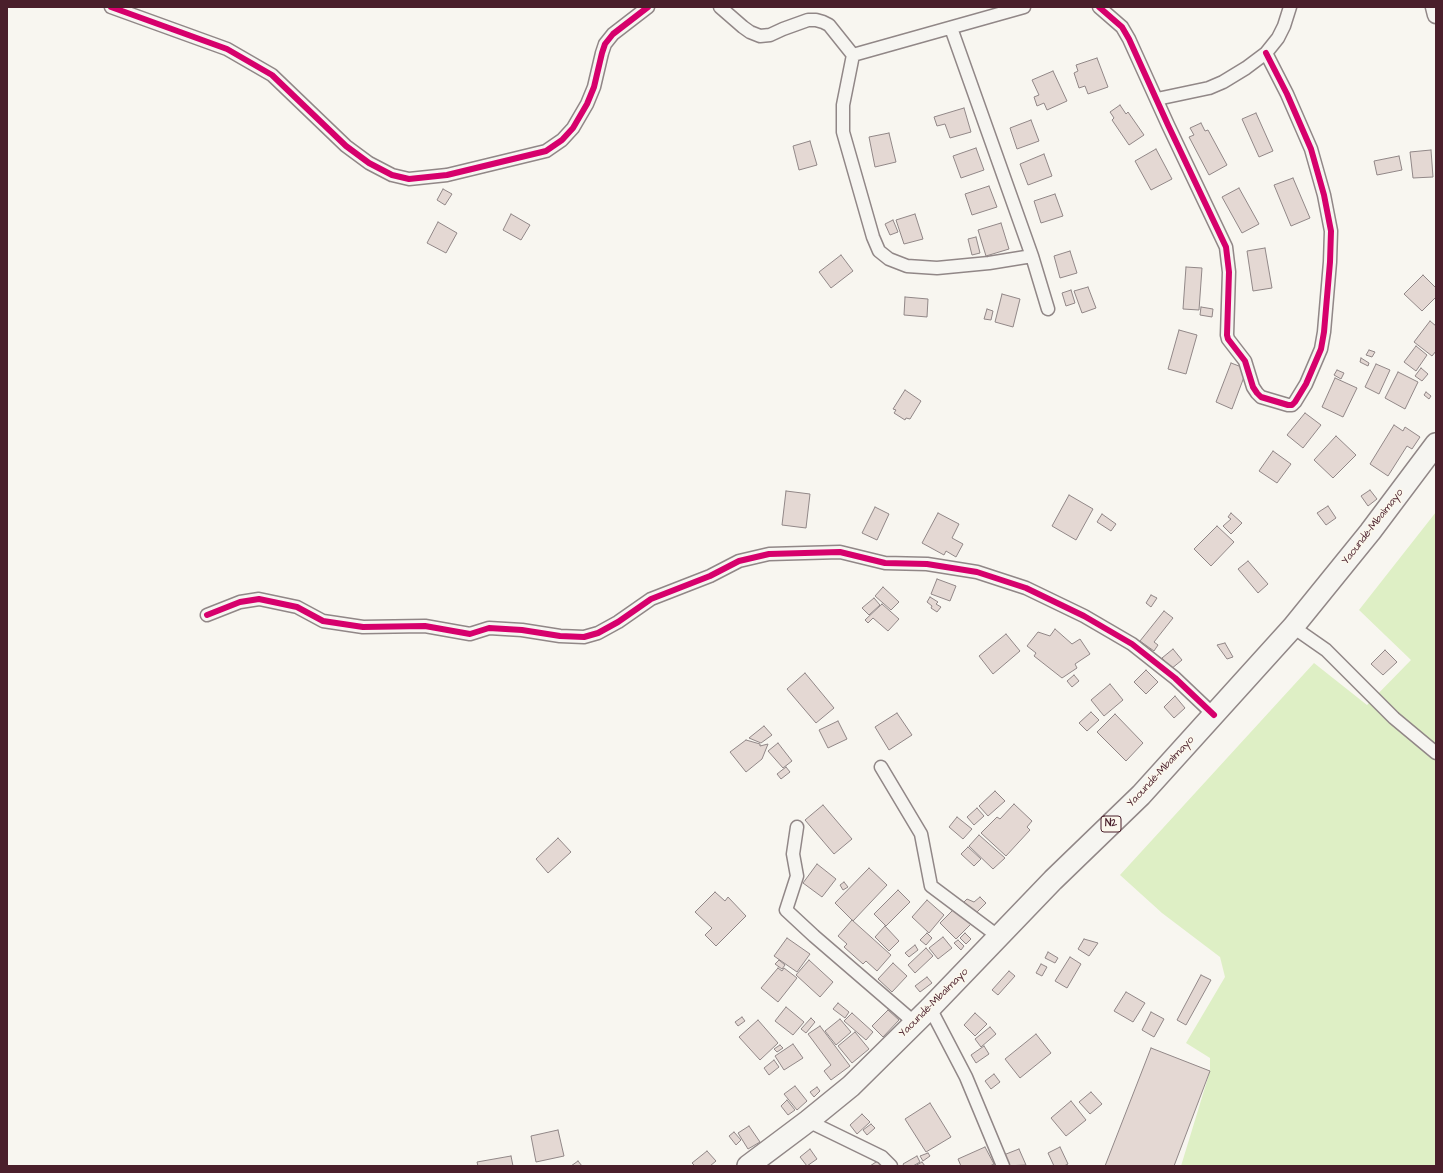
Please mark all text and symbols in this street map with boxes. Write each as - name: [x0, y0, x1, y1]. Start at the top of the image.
- street label: Yaoundé-Mbalmayo: [1339, 486, 1407, 568]
- street label: Yaoundé-Mbalmayo: [1125, 734, 1197, 810]
- road number: N2: [1101, 816, 1121, 832]
- street label: Yaoundé-Mbalmayo: [897, 966, 971, 1040]

